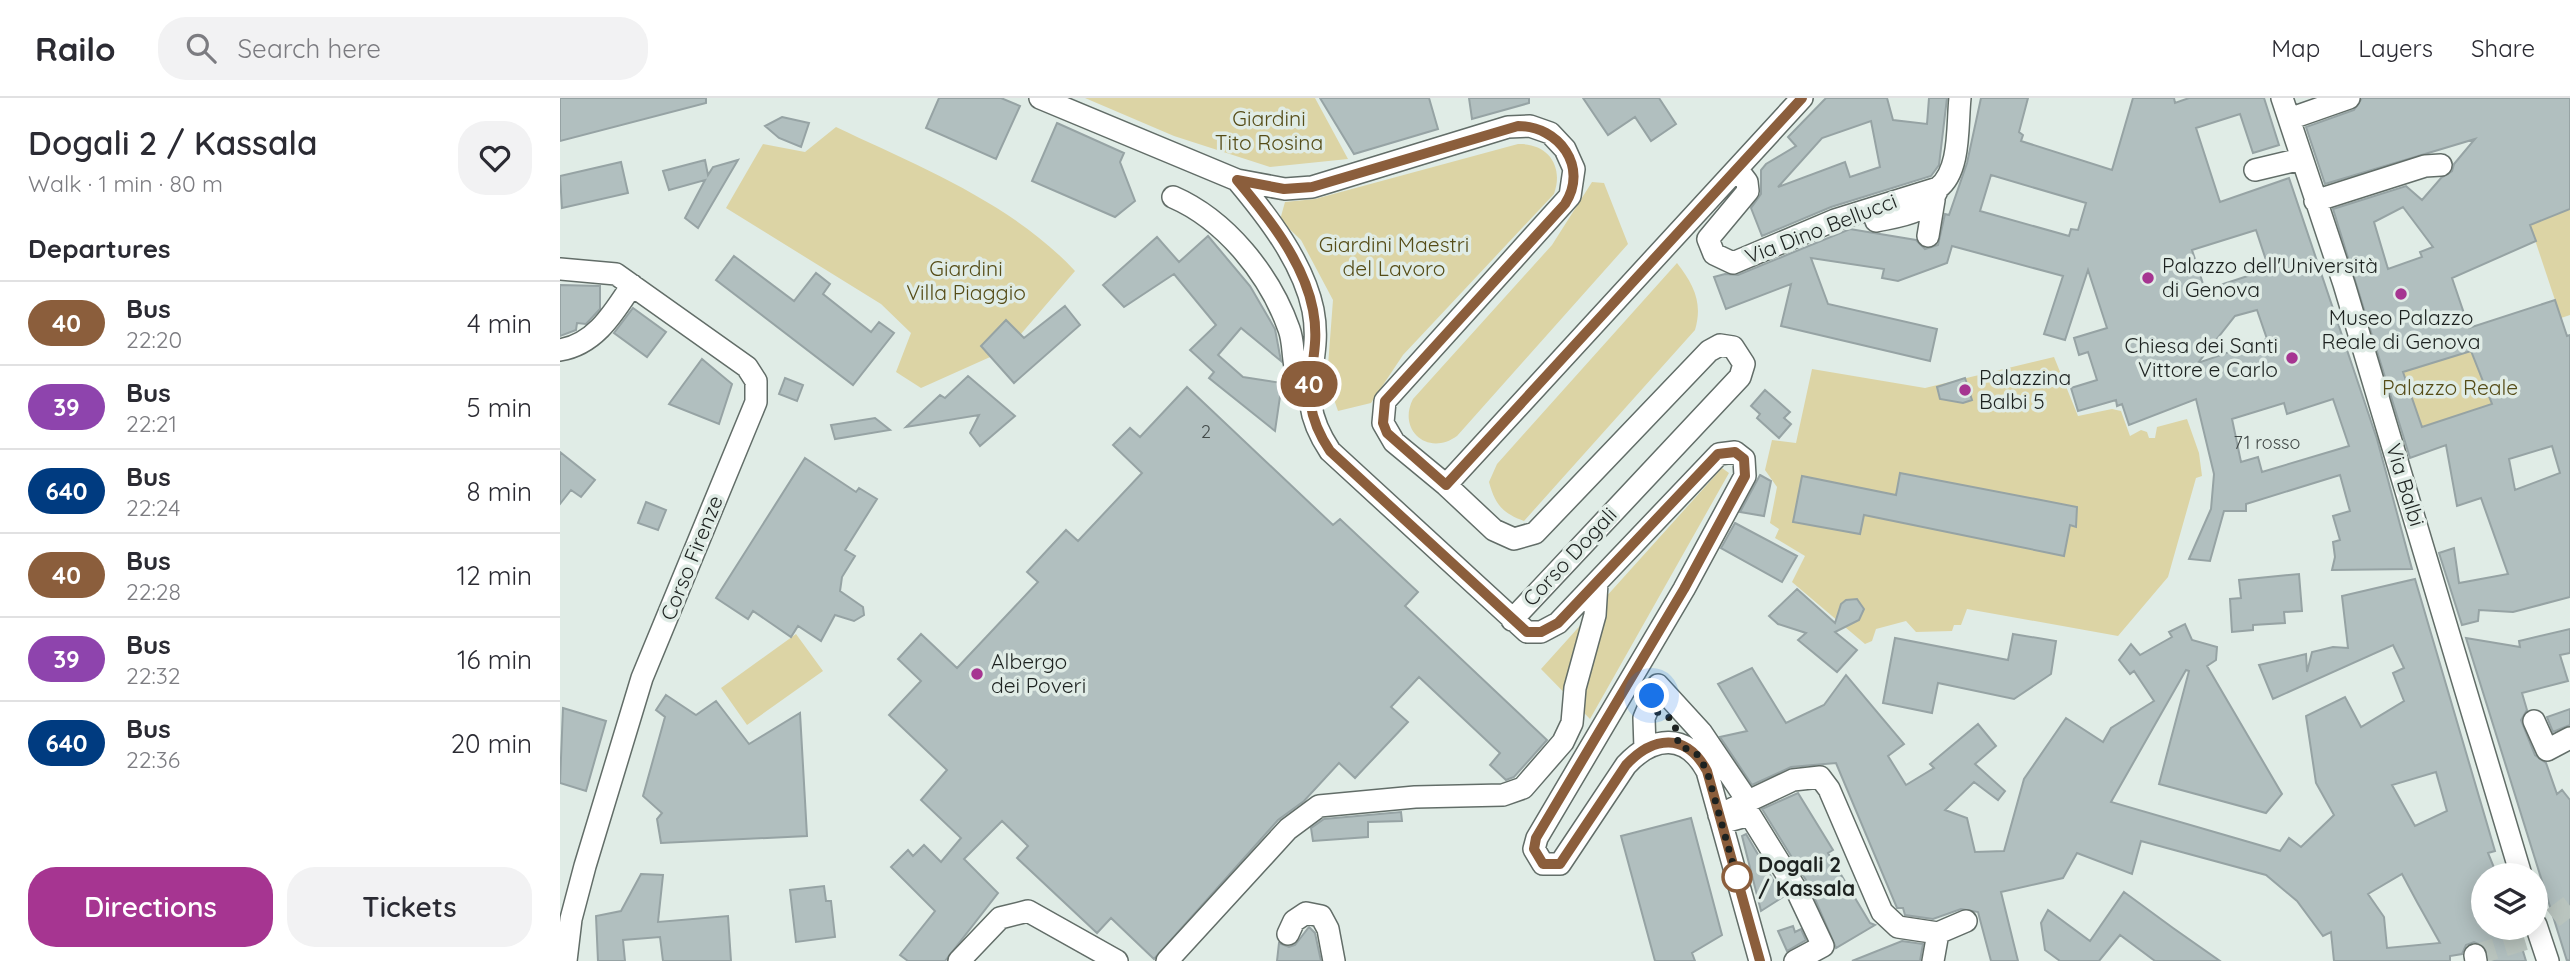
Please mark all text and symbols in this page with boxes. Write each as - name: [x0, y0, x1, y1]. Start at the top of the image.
- search box: [158, 17, 648, 80]
- text: Railo: [35, 28, 116, 69]
- icon: search: [182, 29, 220, 67]
- text: Search here: [238, 32, 381, 65]
- text: Map: [2271, 33, 2320, 63]
- text: Layers: [2358, 33, 2433, 63]
- text: Share: [2471, 33, 2535, 63]
- park label: Giardini Tito Rosina: [1215, 105, 1323, 155]
- button: heart: [458, 121, 532, 195]
- text: Dogali 2 / Kassala: [28, 122, 318, 163]
- text: Walk · 1 min · 80 m: [28, 169, 223, 198]
- street label: Via Dino Bellucci: [1741, 187, 1900, 269]
- park label: Giardini Maestri del Lavoro: [1319, 231, 1469, 281]
- text: Departures: [28, 232, 171, 265]
- place label: Palazzo dell'Università di Genova: [2162, 252, 2378, 302]
- park label: Giardini Villa Piaggio: [906, 255, 1026, 305]
- marker: Palazzo dell'Università di Genova: [2140, 270, 2156, 286]
- marker: Museo Palazzo Reale di Genova: [2393, 286, 2409, 302]
- text: Bus: [126, 292, 171, 325]
- place label: Museo Palazzo Reale di Genova: [2322, 304, 2480, 354]
- text: 4 min: [467, 307, 532, 340]
- text: 40: [52, 308, 81, 338]
- text: 22:20: [126, 325, 182, 354]
- place label: Chiesa dei Santi Vittore e Carlo: [2124, 332, 2278, 382]
- marker: Chiesa dei Santi Vittore e Carlo: [2284, 350, 2300, 366]
- line badge: 40: [1278, 361, 1340, 407]
- place label: Palazzina Balbi 5: [1979, 364, 2071, 414]
- text: 40: [1295, 369, 1323, 399]
- park label: Palazzo Reale: [2382, 374, 2518, 400]
- text: Bus: [126, 376, 171, 409]
- marker: Palazzina Balbi 5: [1957, 382, 1973, 398]
- text: 5 min: [466, 391, 532, 424]
- text: 39: [53, 392, 80, 422]
- text: 22:21: [126, 409, 177, 438]
- house number: 2: [1201, 420, 1211, 443]
- house number: 71 rosso: [2234, 431, 2300, 454]
- street label: Via Balbi: [2381, 440, 2431, 529]
- text: Bus: [126, 460, 171, 493]
- text: 8 min: [467, 475, 532, 508]
- text: 640: [45, 476, 88, 506]
- street label: Corso Firenze: [654, 491, 728, 624]
- text: 22:24: [126, 493, 180, 522]
- street label: Corso Dogali: [1517, 501, 1622, 611]
- text: Bus: [126, 544, 171, 577]
- text: 12 min: [457, 559, 532, 592]
- text: 40: [52, 560, 81, 590]
- text: 22:28: [126, 577, 181, 606]
- text: Bus: [126, 628, 171, 661]
- text: 16 min: [457, 643, 532, 676]
- text: 39: [53, 644, 80, 674]
- place label: Albergo dei Poveri: [991, 648, 1086, 698]
- text: 22:32: [126, 661, 181, 690]
- marker: Albergo dei Poveri: [969, 666, 985, 682]
- your location: [1634, 678, 1669, 713]
- text: Bus: [126, 712, 171, 745]
- text: 20 min: [451, 727, 532, 760]
- text: 640: [45, 728, 88, 758]
- text: 22:36: [126, 745, 180, 774]
- place label: Dogali 2 / Kassala: [1758, 851, 1855, 901]
- marker: Dogali 2 / Kassala: [1722, 862, 1752, 892]
- map controls: [2471, 863, 2548, 940]
- button: layers: [2471, 863, 2548, 940]
- button: Directions: [28, 867, 273, 947]
- button: Tickets: [287, 867, 532, 947]

